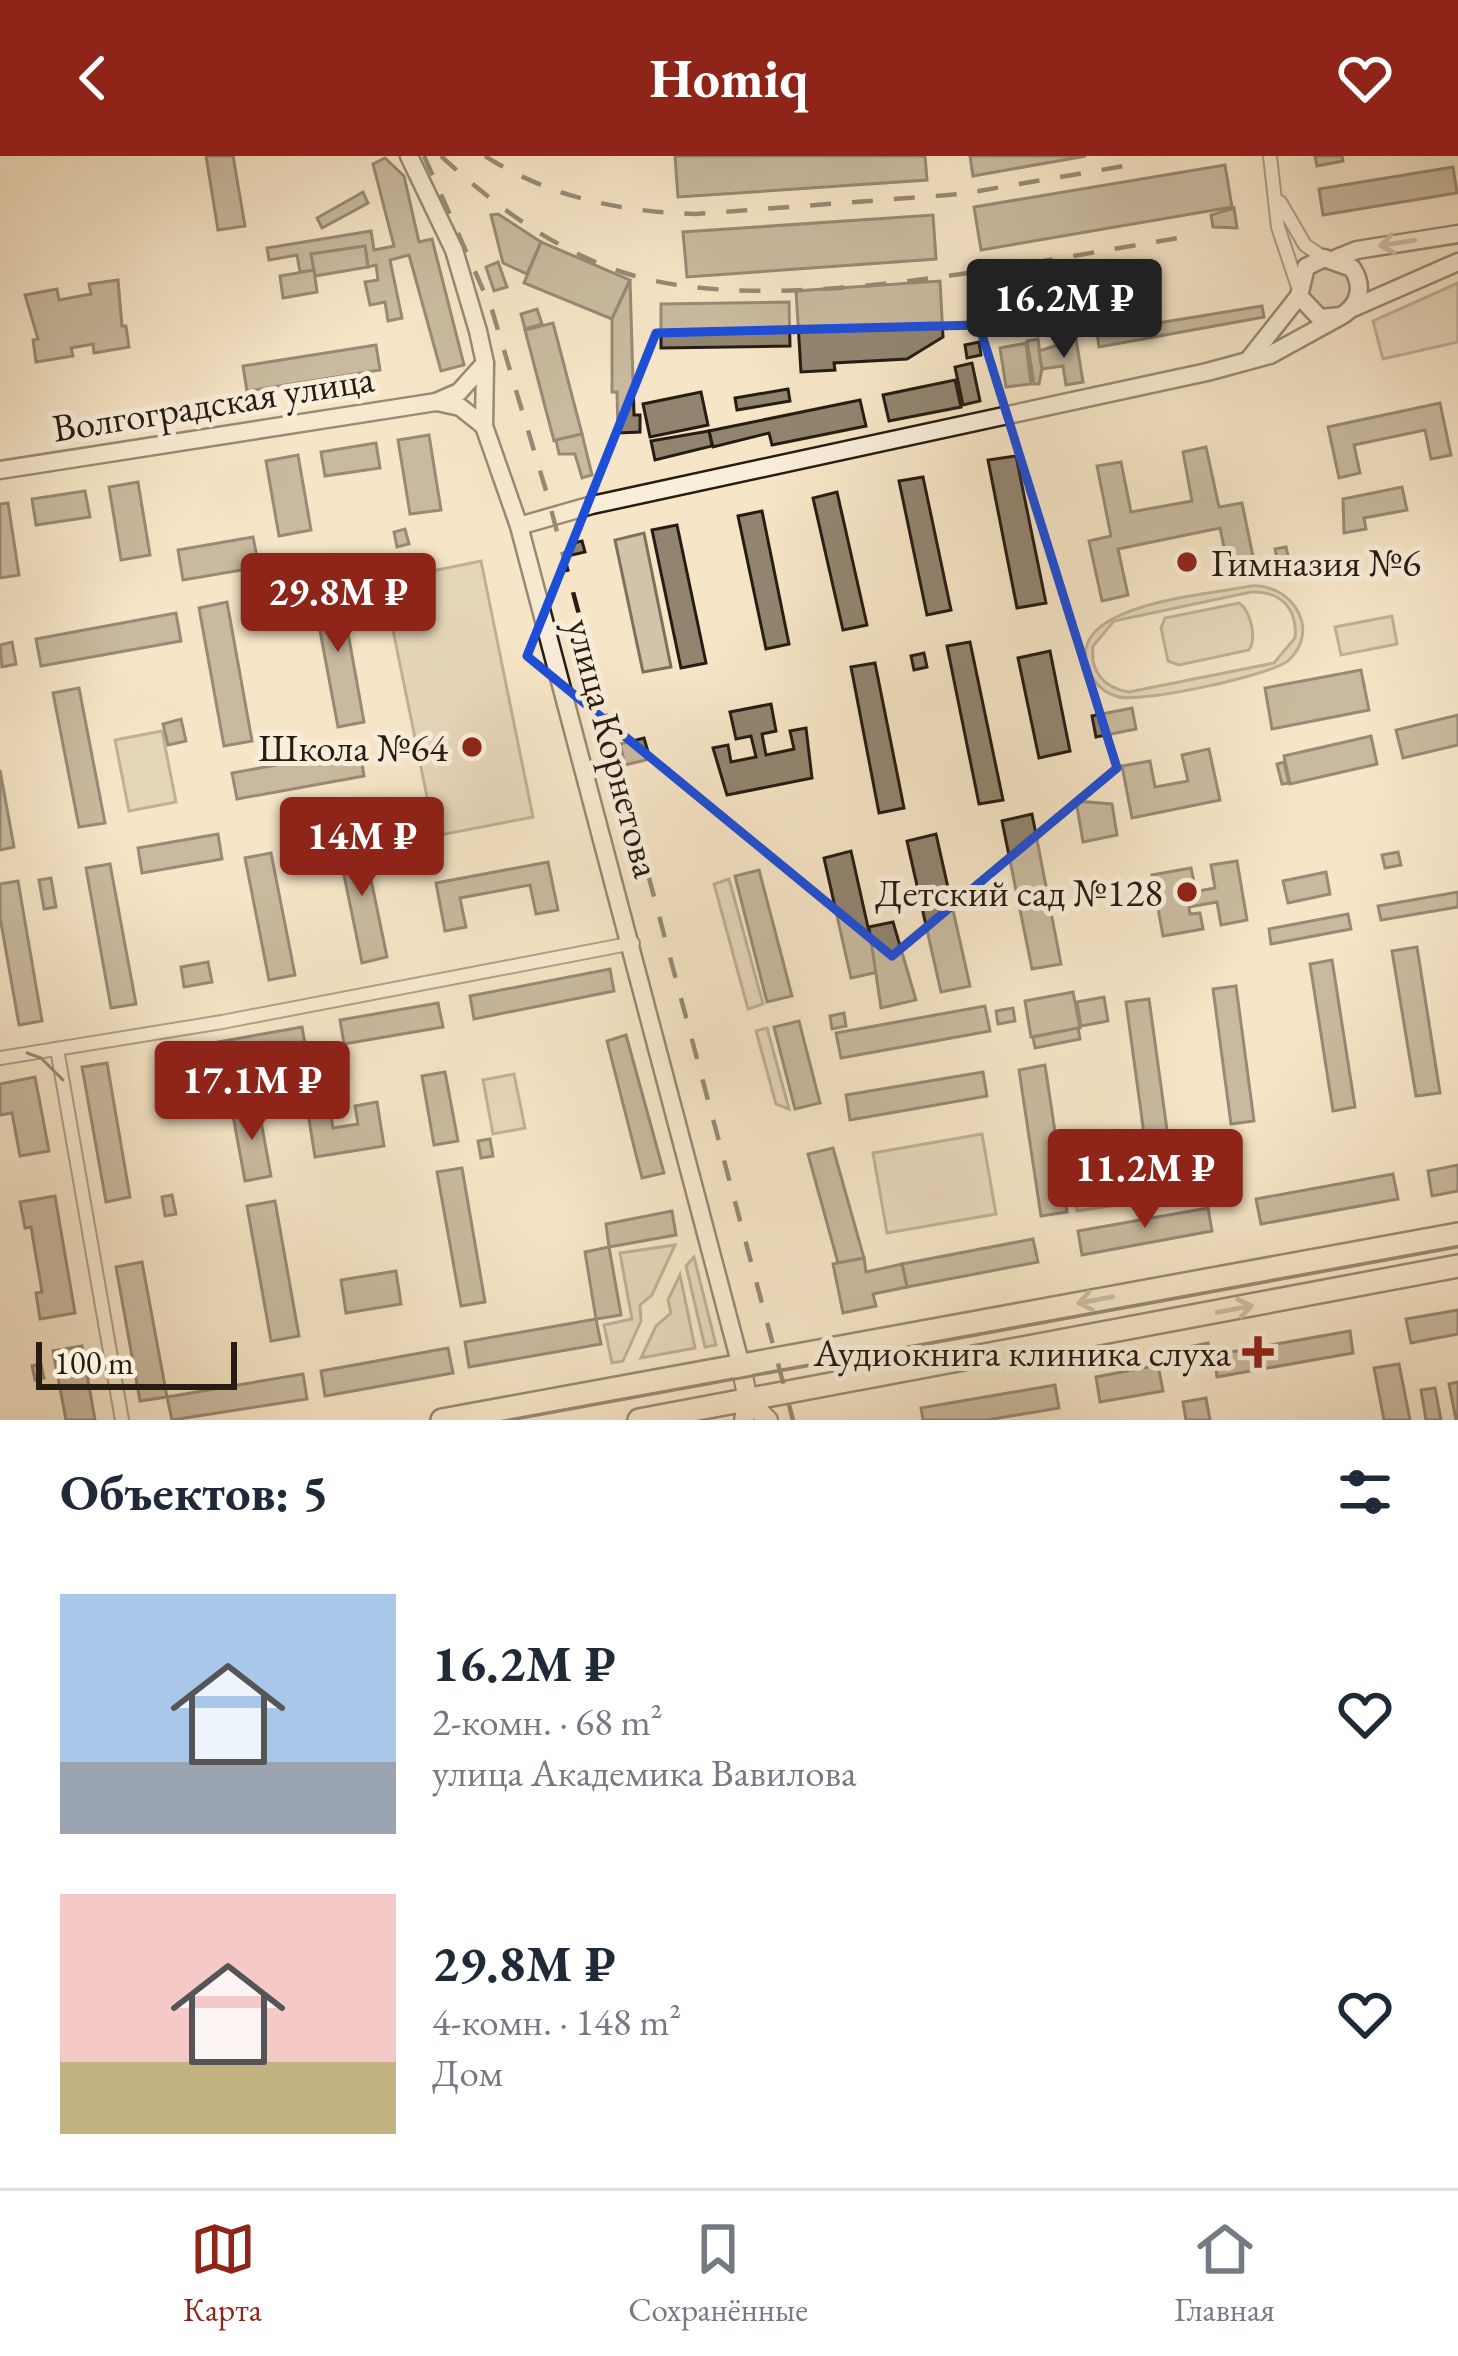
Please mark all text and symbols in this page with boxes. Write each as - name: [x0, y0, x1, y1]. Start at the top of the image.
- text: Homiq: [650, 43, 808, 113]
- icon: back: [60, 45, 126, 111]
- icon: heart: [1332, 45, 1398, 111]
- one-way arrow: [1378, 233, 1417, 256]
- pin: 16.2M ₽: [953, 259, 1175, 361]
- text: 16.2M ₽: [994, 272, 1134, 323]
- street label: Волгоградская улица: [49, 352, 378, 454]
- place label: Гимназия №6: [1211, 537, 1421, 588]
- marker: Гимназия №6: [1174, 549, 1200, 575]
- pin: 29.8M ₽: [227, 553, 449, 655]
- text: 29.8M ₽: [268, 566, 408, 617]
- street label: улица Корнетова: [555, 613, 673, 884]
- place label: Школа №64: [258, 722, 448, 773]
- marker: Школа №64: [459, 734, 485, 760]
- pin: 14M ₽: [278, 797, 446, 899]
- text: 14M ₽: [307, 810, 417, 861]
- place label: Детский сад №128: [875, 867, 1163, 918]
- marker: Детский сад №128: [1174, 879, 1200, 905]
- pin: 17.1M ₽: [141, 1041, 363, 1143]
- text: 17.1M ₽: [182, 1054, 322, 1105]
- pin: 11.2M ₽: [1034, 1129, 1256, 1231]
- text: 11.2M ₽: [1075, 1142, 1215, 1193]
- one-way arrow: [1076, 1290, 1115, 1312]
- one-way arrow: [1214, 1297, 1253, 1319]
- place label: Аудиокнига клиника слуха: [812, 1327, 1231, 1378]
- scale bar: [36, 1336, 237, 1389]
- marker: Аудиокнига клиника слуха: [1242, 1336, 1274, 1368]
- text: 100 m: [54, 1341, 134, 1384]
- text: Объектов: 5: [60, 1459, 329, 1525]
- icon: filters: [1332, 1459, 1398, 1525]
- text: 16.2M ₽: [432, 1630, 616, 1696]
- icon: home: [156, 1642, 300, 1786]
- icon: heart: [1332, 1681, 1398, 1747]
- text: 2-комн. · 68 m²: [432, 1696, 663, 1747]
- text: улица Академика Вавилова: [432, 1747, 857, 1798]
- text: 29.8M ₽: [432, 1930, 616, 1996]
- icon: home: [156, 1942, 300, 2086]
- icon: heart: [1332, 1981, 1398, 2047]
- text: 4-комн. · 148 m²: [432, 1996, 681, 2047]
- text: Дом: [432, 2047, 503, 2098]
- tab: Карта: [183, 2216, 262, 2331]
- tab: Сохранённые: [628, 2216, 808, 2331]
- tab: Главная: [1174, 2216, 1275, 2331]

